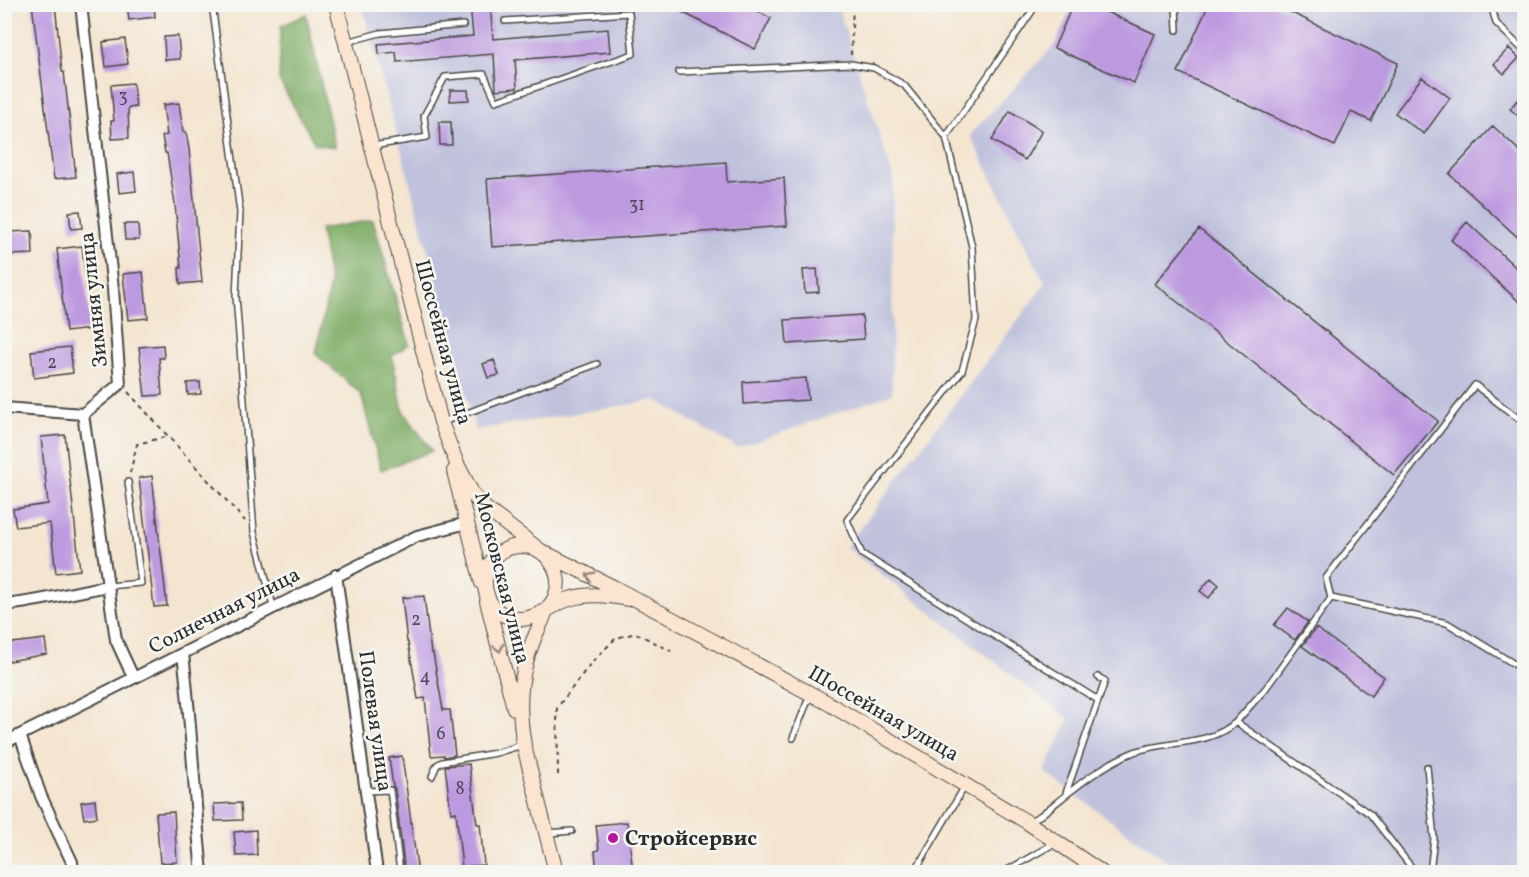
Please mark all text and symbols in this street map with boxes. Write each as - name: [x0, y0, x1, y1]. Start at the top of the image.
- house number: 3: [118, 85, 128, 110]
- house number: 31: [629, 193, 645, 218]
- street label: Зимняя улица: [73, 231, 116, 369]
- street label: Шоссейная улица: [407, 256, 479, 428]
- house number: 2: [47, 351, 57, 376]
- street label: Московская улица: [466, 489, 537, 667]
- street label: Солнечная улица: [144, 561, 305, 662]
- one-way arrow: [586, 571, 597, 583]
- house number: 2: [411, 608, 421, 633]
- one-way arrow: [492, 643, 505, 653]
- street label: Полевая улица: [350, 649, 399, 794]
- street label: Шоссейная улица: [802, 659, 964, 769]
- house number: 4: [420, 665, 430, 690]
- house number: 6: [436, 722, 446, 747]
- house number: 8: [455, 777, 465, 802]
- place label: Стройсервис: [625, 825, 757, 854]
- marker: Стройсервис: [606, 831, 620, 845]

